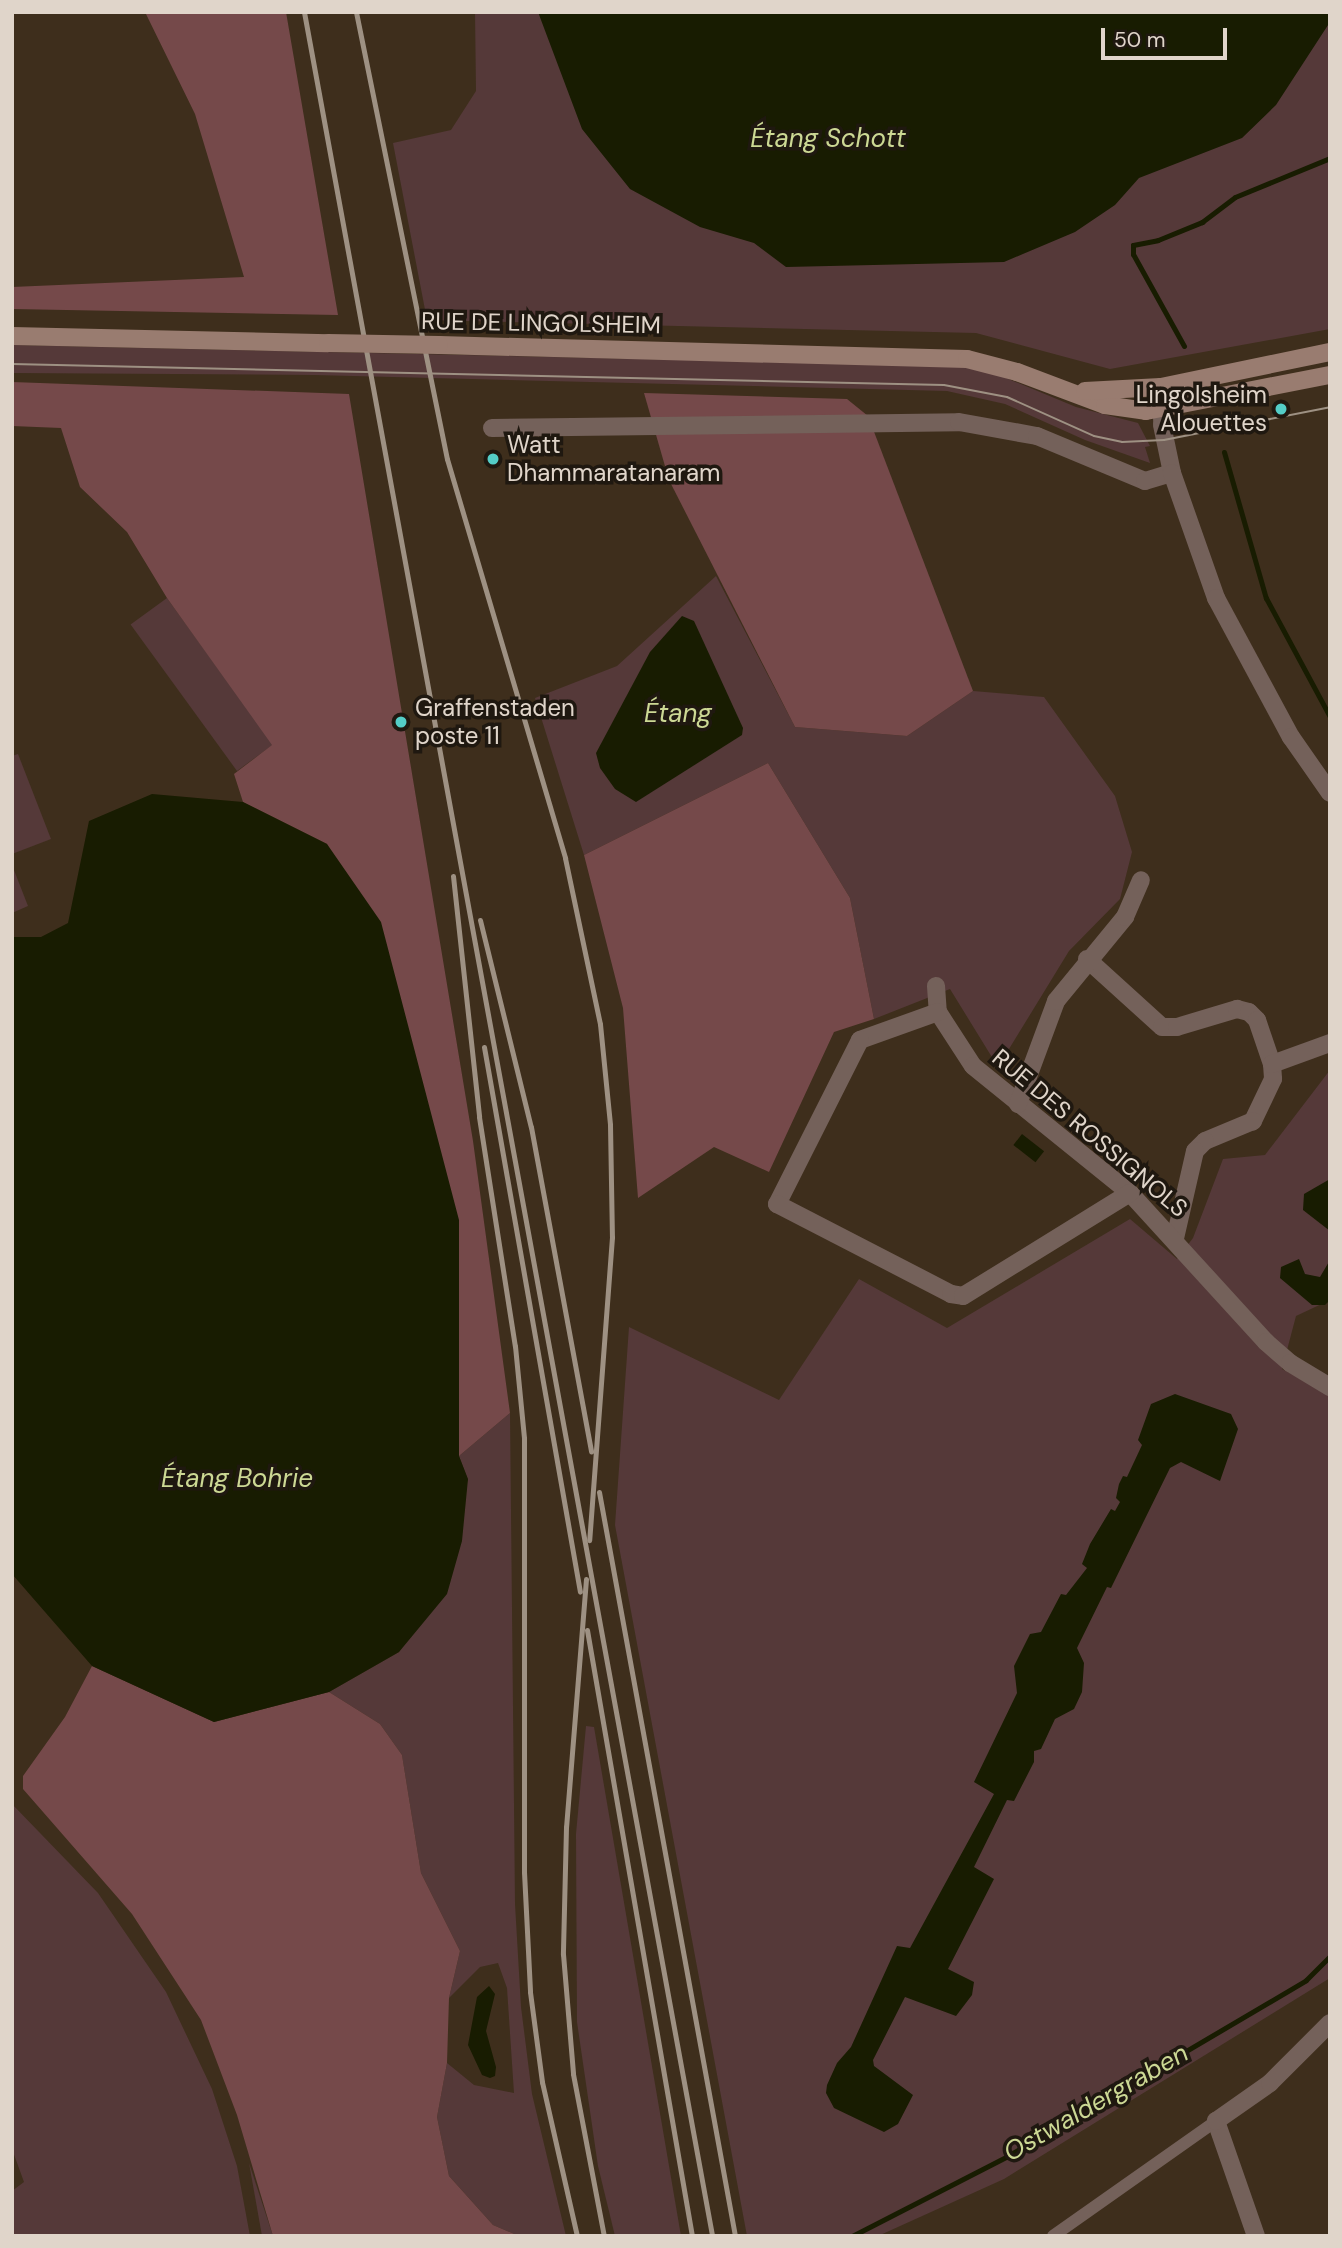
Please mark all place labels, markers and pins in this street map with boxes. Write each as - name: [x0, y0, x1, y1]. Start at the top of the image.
- place label: Lingolsheim Alouettes: [1136, 381, 1267, 437]
- marker: Lingolsheim Alouettes: [1273, 401, 1289, 417]
- place label: Watt Dhammaratanaram: [507, 431, 720, 487]
- marker: Watt Dhammaratanaram: [485, 451, 501, 467]
- place label: Graffenstaden poste 11: [415, 694, 575, 750]
- marker: Graffenstaden poste 11: [393, 714, 409, 730]

